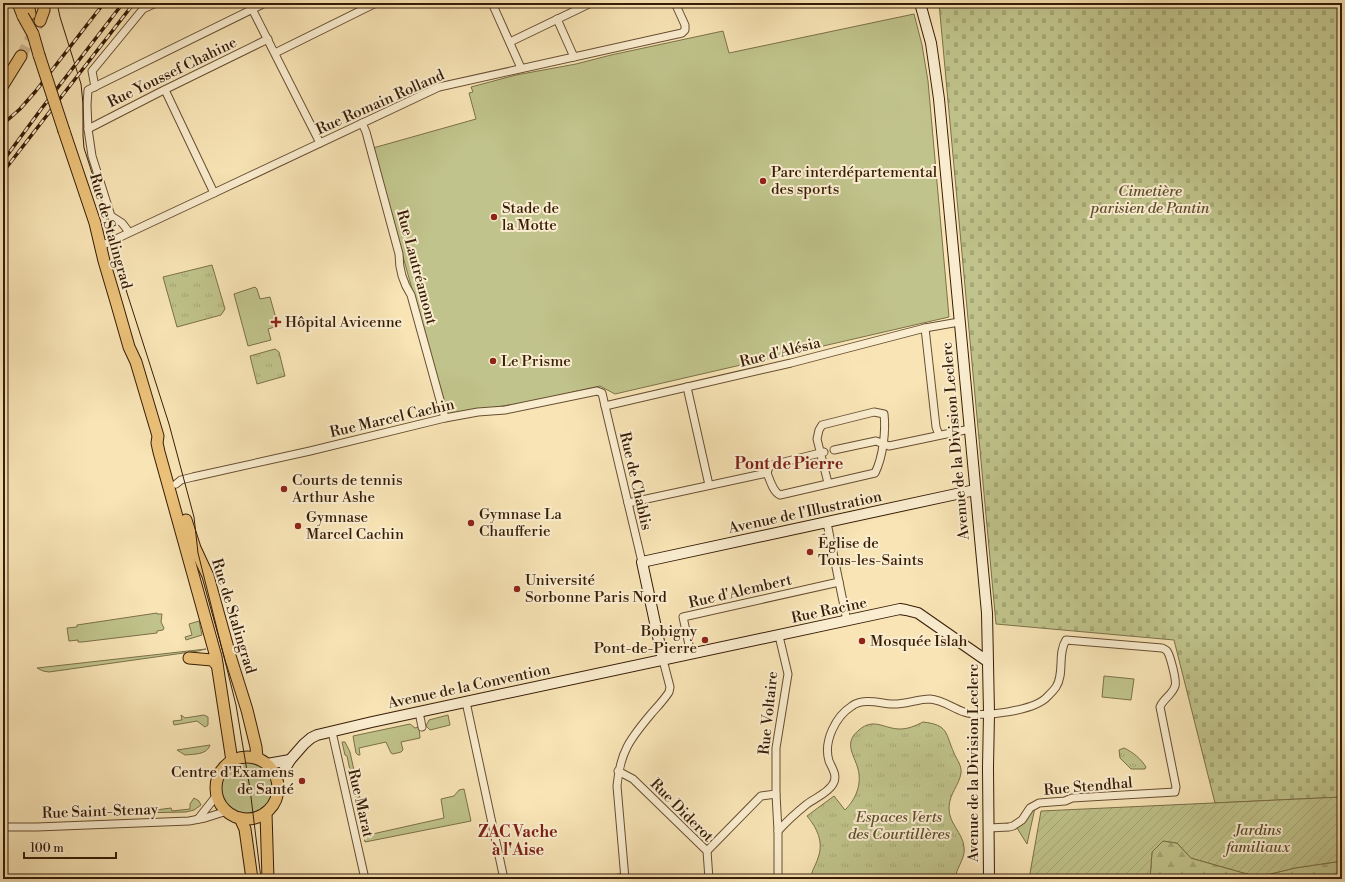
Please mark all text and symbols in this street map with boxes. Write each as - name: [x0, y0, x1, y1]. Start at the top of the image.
- street label: Rue Youssef Chahine: [104, 33, 240, 112]
- street label: Rue Romain Rolland: [313, 65, 448, 139]
- place label: Parc interdépartemental des sports: [771, 163, 938, 199]
- street label: Rue de Stalingrad: [85, 171, 136, 292]
- marker: Parc interdépartemental des sports: [758, 176, 768, 186]
- park label: Cimetière parisien de Pantin: [1089, 182, 1210, 218]
- place label: Stade de la Motte: [502, 199, 559, 235]
- street label: Rue Lautréamont: [392, 208, 441, 327]
- marker: Stade de la Motte: [489, 212, 499, 222]
- place label: Hôpital Avicenne: [285, 313, 402, 332]
- marker: Hôpital Avicenne: [270, 316, 282, 328]
- street label: Rue d'Alésia: [738, 333, 823, 372]
- street label: Avenue de la Division Leclerc: [937, 341, 974, 542]
- place label: Le Prisme: [501, 352, 571, 371]
- marker: Le Prisme: [488, 356, 498, 366]
- street label: Rue Marcel Cachin: [328, 395, 456, 442]
- street label: Rue de Chablis: [615, 430, 656, 532]
- district label: Pont de Pierre: [735, 454, 844, 474]
- place label: Courts de tennis Arthur Ashe: [291, 471, 403, 507]
- marker: Courts de tennis Arthur Ashe: [279, 484, 289, 494]
- street label: Avenue de l'Illustration: [726, 487, 884, 538]
- place label: Gymnase La Chaufferie: [479, 505, 562, 541]
- place label: Gymnase Marcel Cachin: [306, 508, 404, 544]
- marker: Gymnase La Chaufferie: [466, 518, 476, 528]
- marker: Gymnase Marcel Cachin: [293, 521, 303, 531]
- place label: Église de Tous-les-Saints: [818, 533, 924, 570]
- marker: Église de Tous-les-Saints: [805, 547, 815, 557]
- street label: Rue de Stalingrad: [207, 556, 260, 677]
- street label: Rue d'Alembert: [687, 570, 794, 613]
- place label: Université Sorbonne Paris Nord: [525, 571, 667, 607]
- marker: Université Sorbonne Paris Nord: [512, 584, 522, 594]
- street label: Rue Racine: [790, 593, 869, 628]
- place label: Bobigny Pont-de-Pierre: [594, 622, 698, 658]
- place label: Mosquée Islah: [870, 632, 968, 651]
- marker: Bobigny Pont-de-Pierre: [700, 635, 710, 645]
- marker: Mosquée Islah: [857, 636, 867, 646]
- street label: Avenue de la Convention: [385, 660, 552, 713]
- street label: Avenue de la Division Leclerc: [964, 664, 983, 863]
- street label: Rue Voltaire: [755, 670, 782, 756]
- place label: Centre d'Examens de Santé: [171, 763, 294, 799]
- street label: Rue Marat: [343, 767, 378, 840]
- street label: Rue Stendhal: [1043, 773, 1134, 800]
- street label: Rue Diderot: [646, 775, 718, 847]
- marker: Centre d'Examens de Santé: [297, 776, 307, 786]
- street label: Rue Saint-Stenay: [42, 800, 159, 823]
- park label: Espaces Verts des Courtillères: [848, 808, 950, 844]
- park label: Jardins familiaux: [1223, 821, 1290, 857]
- district label: ZAC Vache à l'Aise: [478, 822, 558, 860]
- scale bar: [24, 834, 116, 860]
- text: 100 m: [30, 841, 64, 856]

